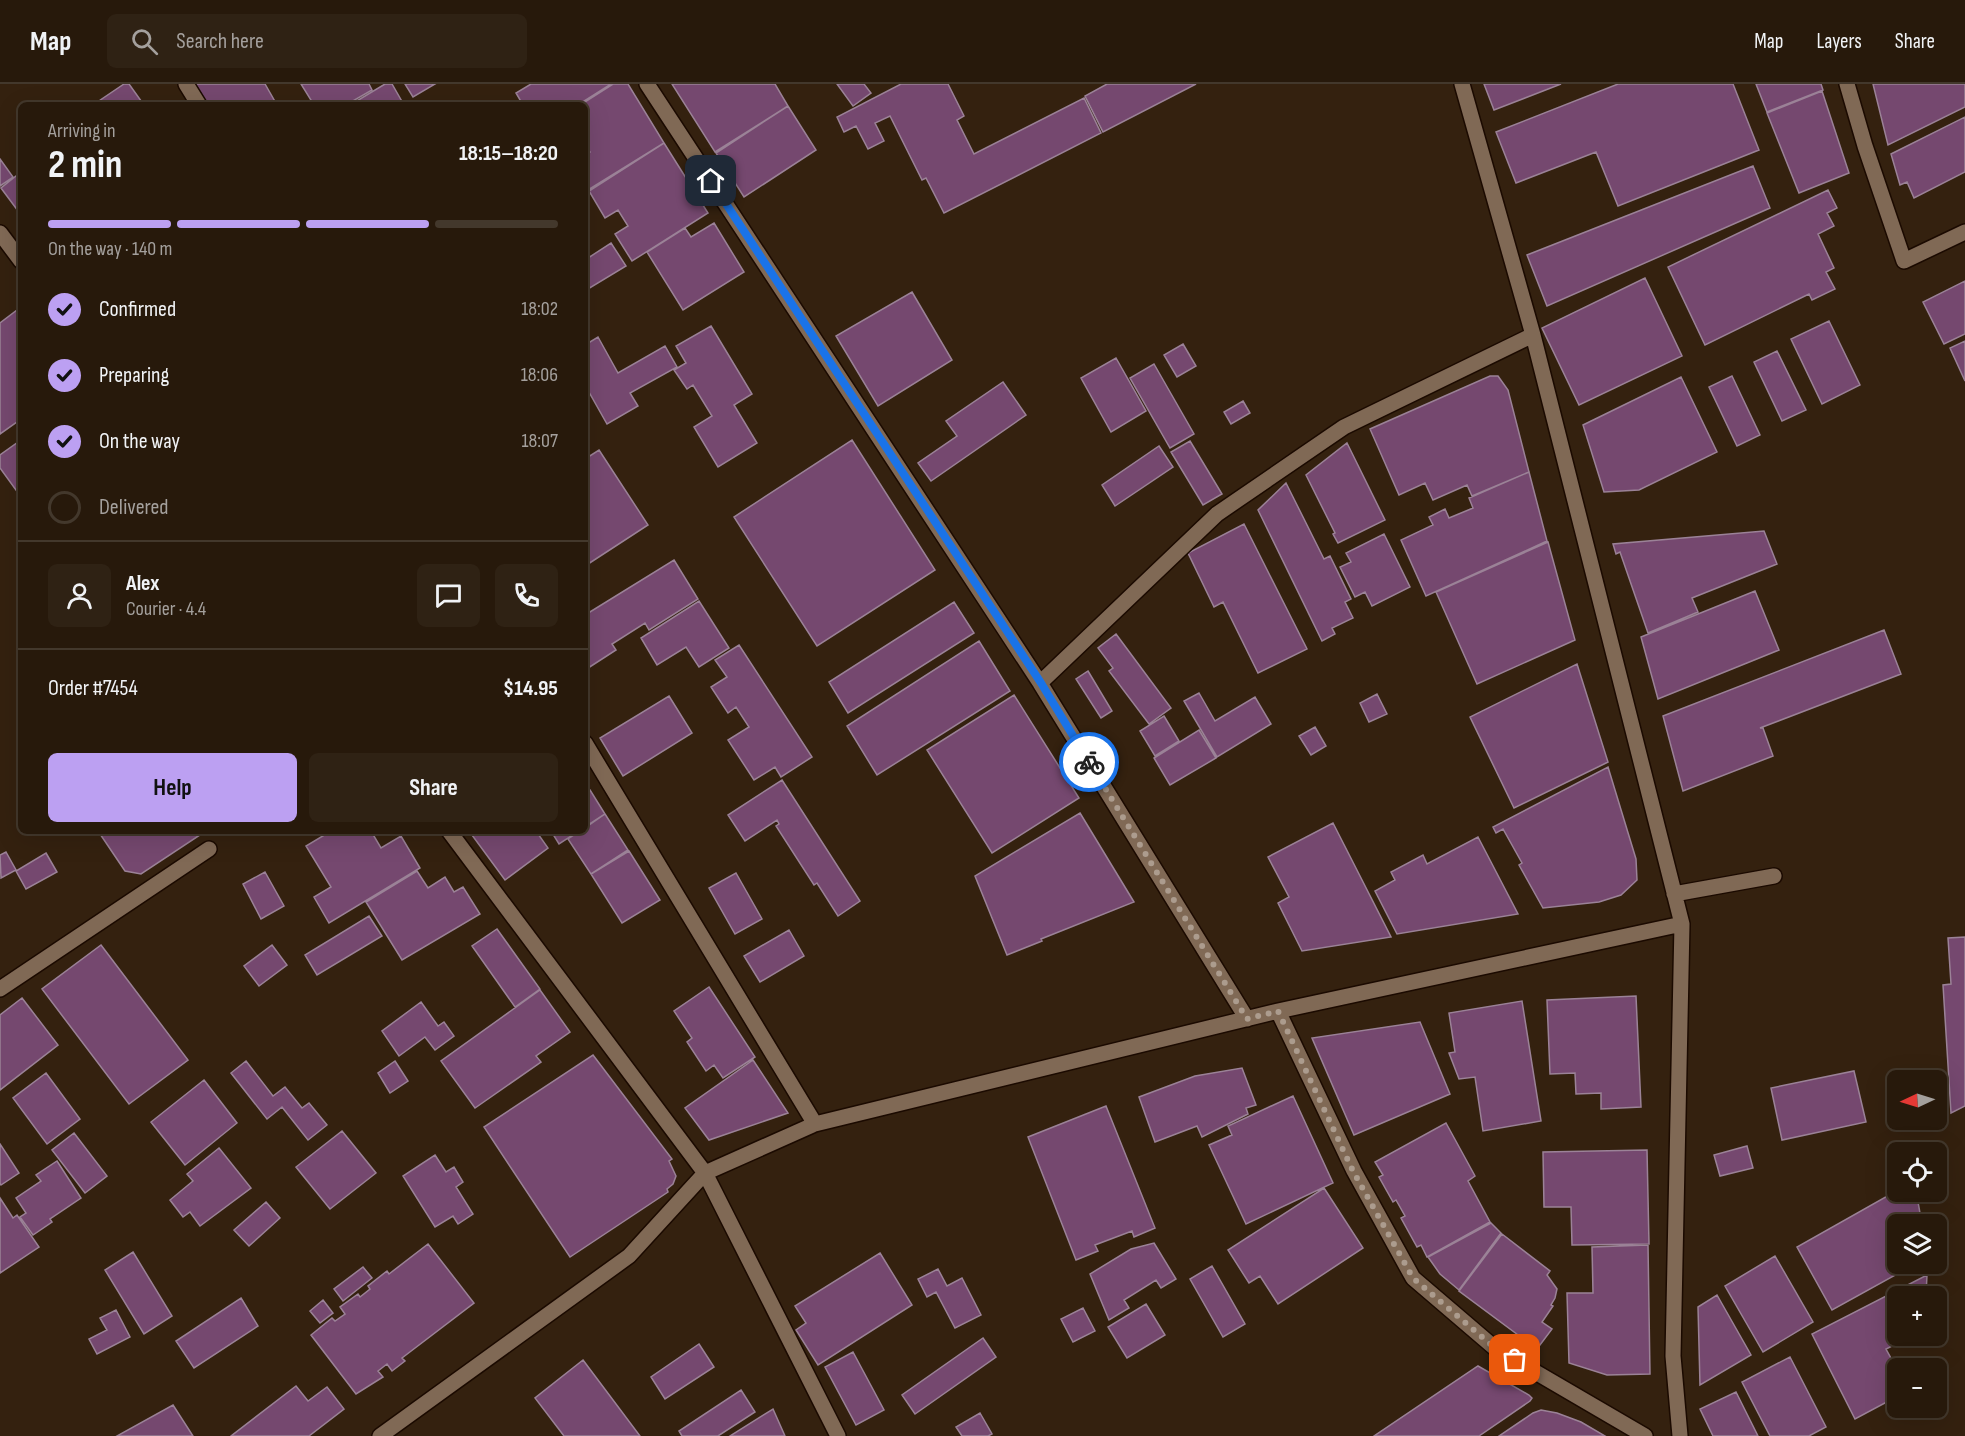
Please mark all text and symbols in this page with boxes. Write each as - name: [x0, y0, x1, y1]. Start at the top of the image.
- search box: [107, 14, 527, 68]
- text: Map: [30, 25, 71, 58]
- icon: search: [128, 25, 161, 58]
- text: Search here: [176, 28, 264, 55]
- text: Map: [1754, 29, 1783, 54]
- text: Layers: [1816, 29, 1862, 54]
- text: Share: [1895, 29, 1935, 54]
- text: Arriving in: [48, 119, 116, 143]
- text: 18:15–18:20: [459, 140, 558, 167]
- text: 2 min: [48, 142, 122, 189]
- pin: [685, 155, 736, 206]
- icon: home: [694, 164, 727, 197]
- text: On the way · 140 m: [48, 237, 172, 261]
- icon: check: [48, 293, 81, 326]
- text: Confirmed: [99, 296, 176, 323]
- text: 18:02: [521, 297, 558, 321]
- icon: check: [48, 359, 81, 392]
- text: Preparing: [99, 362, 169, 389]
- text: 18:06: [521, 363, 558, 387]
- icon: check: [48, 425, 81, 458]
- text: On the way: [99, 428, 180, 455]
- text: 18:07: [522, 429, 558, 453]
- text: Delivered: [99, 494, 168, 521]
- button: person: [48, 564, 111, 627]
- button: chat: [417, 564, 480, 627]
- button: phone: [495, 564, 558, 627]
- text: Alex: [126, 570, 159, 597]
- text: Courier · 4.4: [126, 597, 206, 621]
- text: Order #7454: [48, 675, 138, 702]
- text: $14.95: [503, 675, 558, 702]
- courier: [1059, 732, 1119, 792]
- icon: bike: [1073, 746, 1106, 779]
- button: Help: [48, 753, 297, 822]
- button: Share: [309, 753, 558, 822]
- north arrow: [1887, 1070, 1947, 1130]
- map controls: [1887, 1070, 1947, 1418]
- button: locate: [1887, 1142, 1947, 1202]
- button: layers: [1887, 1214, 1947, 1274]
- button: +: [1887, 1286, 1947, 1346]
- pin: [1489, 1334, 1540, 1385]
- icon: bag: [1498, 1343, 1531, 1376]
- button: −: [1887, 1358, 1947, 1418]

